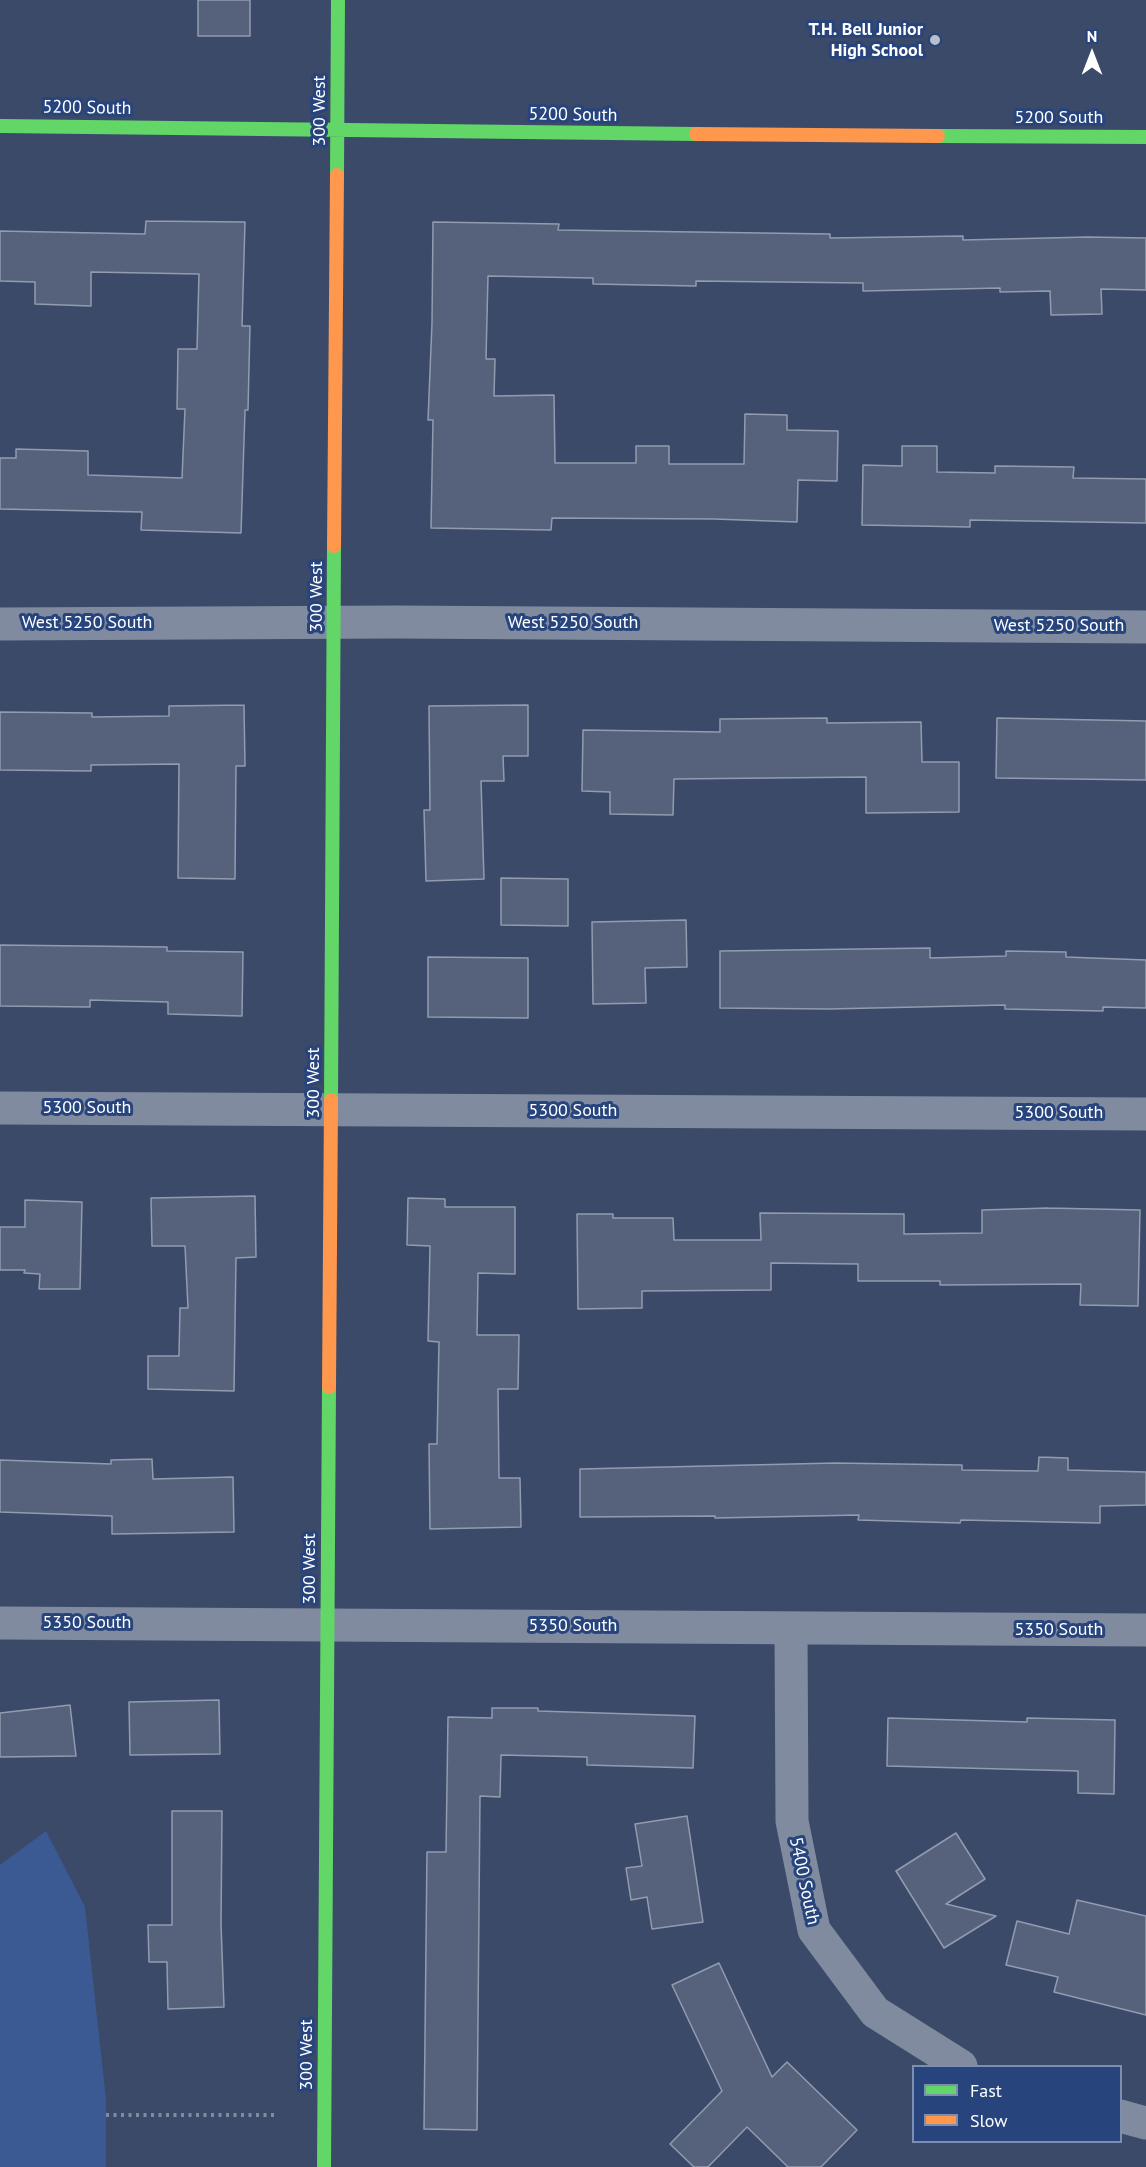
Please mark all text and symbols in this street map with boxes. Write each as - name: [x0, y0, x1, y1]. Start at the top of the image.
- place label: T.H. Bell Junior High School: [808, 19, 923, 62]
- north arrow: [1062, 24, 1122, 84]
- text: N: [1087, 26, 1097, 46]
- marker: T.H. Bell Junior High School: [928, 33, 942, 47]
- street label: 300 West: [309, 75, 331, 147]
- street label: 5200 South: [42, 96, 132, 120]
- street label: 5200 South: [528, 103, 618, 127]
- street label: 5200 South: [1015, 107, 1103, 129]
- street label: 300 West: [306, 561, 328, 633]
- street label: West 5250 South: [22, 612, 152, 634]
- street label: West 5250 South: [508, 612, 638, 634]
- street label: West 5250 South: [994, 615, 1124, 637]
- street label: 300 West: [303, 1047, 325, 1119]
- street label: 5300 South: [43, 1097, 131, 1119]
- street label: 5300 South: [529, 1100, 617, 1122]
- street label: 5300 South: [1015, 1102, 1103, 1124]
- street label: 300 West: [299, 1533, 321, 1605]
- street label: 5350 South: [43, 1612, 131, 1634]
- street label: 5350 South: [529, 1615, 617, 1637]
- street label: 5350 South: [1015, 1619, 1103, 1641]
- street label: 5400 South: [784, 1835, 824, 1927]
- street label: 300 West: [296, 2019, 318, 2091]
- legend: [912, 2065, 1122, 2143]
- text: Fast: [970, 2079, 1002, 2102]
- text: Slow: [970, 2109, 1008, 2132]

